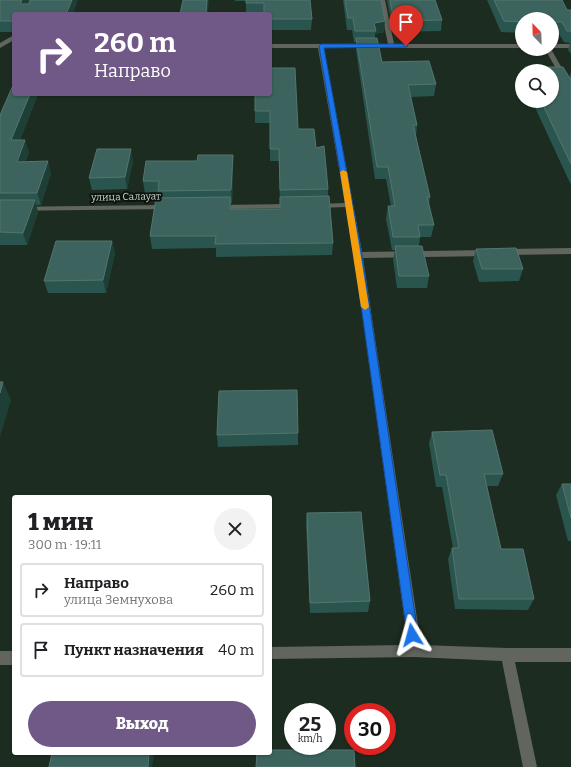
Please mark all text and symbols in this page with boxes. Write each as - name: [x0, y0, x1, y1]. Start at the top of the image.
- pin: [389, 5, 423, 46]
- icon: arrive: [395, 11, 417, 33]
- north arrow: [515, 12, 559, 56]
- map controls: [515, 12, 559, 108]
- text: 260 m: [94, 26, 176, 59]
- icon: right: [28, 28, 80, 80]
- text: Направо: [94, 60, 171, 82]
- button: search: [515, 64, 559, 108]
- street label: улица Салауат: [90, 190, 161, 204]
- text: 1 мин: [28, 508, 93, 536]
- button: close: [214, 508, 256, 550]
- text: 300 m · 19:11: [28, 537, 101, 552]
- text: Направо: [64, 574, 129, 592]
- icon: right: [30, 579, 52, 601]
- text: 260 m: [210, 581, 254, 599]
- text: улица Земнухова: [64, 592, 173, 607]
- position arrow: [391, 614, 433, 656]
- icon: arrive: [30, 639, 52, 661]
- text: Пункт назначения: [64, 641, 204, 659]
- text: 40 m: [218, 641, 254, 659]
- button: Выход: [28, 701, 256, 747]
- speed limit sign: 30: [344, 703, 396, 755]
- text: 25: [299, 712, 321, 736]
- text: km/h: [298, 733, 322, 745]

